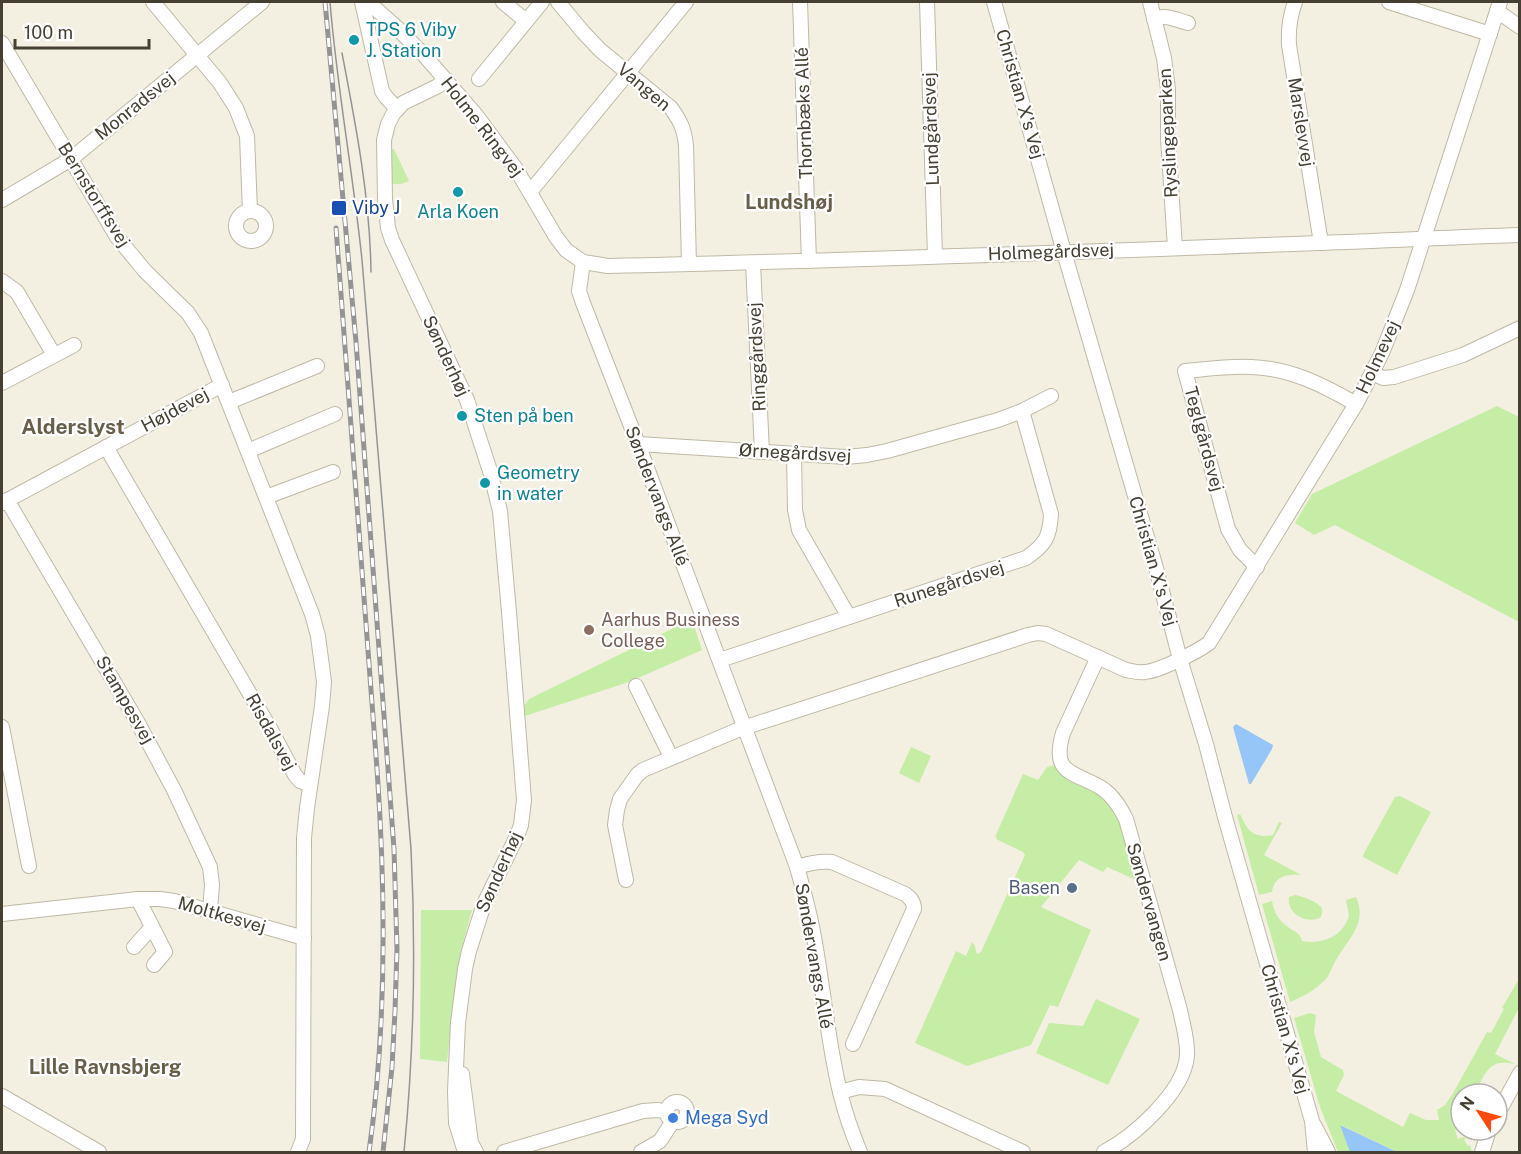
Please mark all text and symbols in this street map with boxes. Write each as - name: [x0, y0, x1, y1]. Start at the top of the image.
- scale bar: [15, 12, 148, 50]
- place label: TPS 6 Viby J. Station: [366, 19, 457, 61]
- text: 100 m: [24, 22, 73, 43]
- street label: Christian X's Vej: [992, 27, 1049, 161]
- marker: TPS 6 Viby J. Station: [347, 33, 361, 47]
- street label: Thornbæks Allé: [791, 47, 816, 179]
- street label: Vangen: [613, 58, 675, 115]
- street label: Monradsvej: [91, 67, 179, 144]
- street label: Ryslingeparken: [1154, 68, 1181, 199]
- street label: Holme Ringvej: [437, 72, 528, 181]
- street label: Lundgårdsvej: [918, 72, 943, 186]
- street label: Marslevvej: [1284, 76, 1319, 168]
- street label: Bernstorffsvej: [54, 139, 135, 251]
- marker: Arla Koen: [451, 185, 465, 199]
- district label: Lundshøj: [745, 190, 833, 214]
- place label: Viby J: [352, 197, 400, 218]
- marker: Viby J: [330, 199, 348, 217]
- place label: Arla Koen: [417, 201, 499, 222]
- street label: Holmegårdsvej: [987, 239, 1114, 264]
- street label: Ringgårdsvej: [743, 302, 770, 412]
- street label: Sønderhøj: [419, 312, 474, 399]
- street label: Holmevej: [1351, 317, 1404, 397]
- street label: Højdevej: [137, 383, 212, 436]
- street label: Teglgårdsvej: [1180, 384, 1229, 494]
- place label: Sten på ben: [474, 405, 574, 426]
- marker: Sten på ben: [455, 409, 469, 423]
- district label: Alderslyst: [21, 414, 125, 439]
- street label: Søndervangs Allé: [621, 423, 694, 569]
- street label: Ørnegårdsvej: [738, 439, 852, 466]
- place label: Geometry in water: [497, 462, 580, 504]
- marker: Geometry in water: [478, 476, 492, 490]
- street label: Christian X's Vej: [1125, 494, 1182, 628]
- street label: Runegårdsvej: [891, 556, 1007, 611]
- place label: Aarhus Business College: [601, 609, 740, 651]
- marker: Aarhus Business College: [582, 623, 596, 637]
- street label: Stampesvej: [92, 652, 159, 747]
- street label: Risdalsvej: [242, 690, 301, 774]
- street label: Sønderhøj: [471, 828, 526, 916]
- street label: Søndervangen: [1123, 840, 1176, 963]
- place label: Basen: [1008, 877, 1060, 898]
- street label: Søndervangs Allé: [791, 881, 838, 1031]
- marker: Basen: [1065, 881, 1079, 895]
- street label: Moltkesvej: [176, 892, 269, 937]
- street label: Christian X's Vej: [1257, 962, 1314, 1096]
- district label: Lille Ravnsbjerg: [29, 1055, 182, 1079]
- north arrow: [1449, 1082, 1509, 1142]
- text: N: [1456, 1093, 1479, 1114]
- place label: Mega Syd: [685, 1107, 769, 1128]
- marker: Mega Syd: [666, 1111, 680, 1125]

